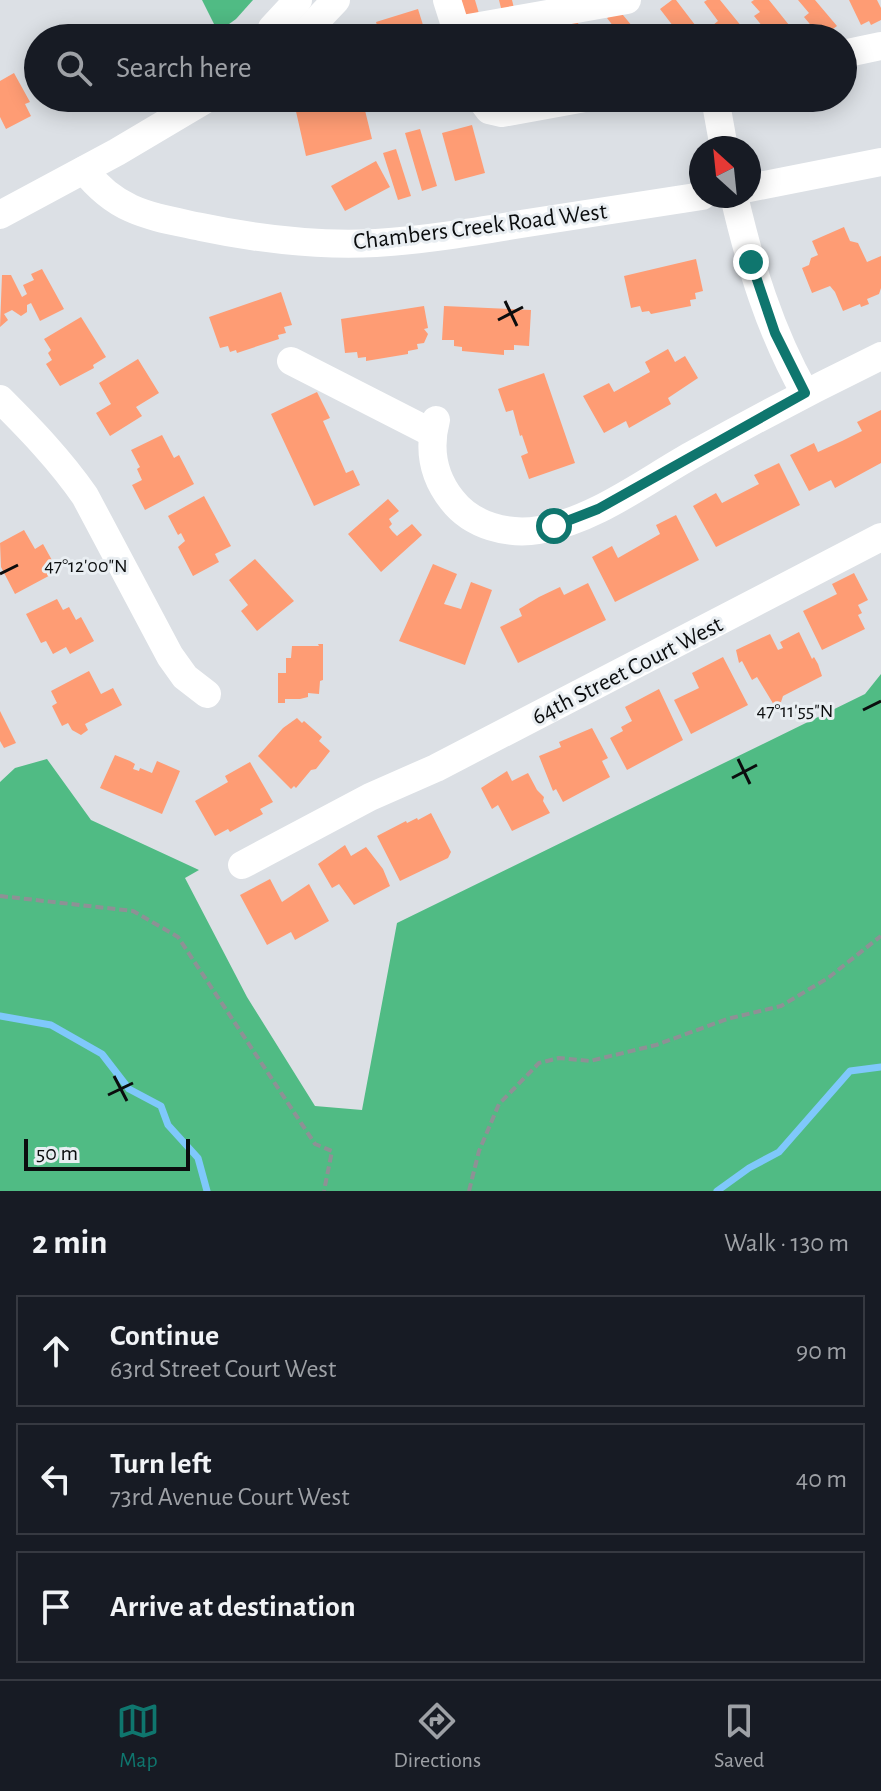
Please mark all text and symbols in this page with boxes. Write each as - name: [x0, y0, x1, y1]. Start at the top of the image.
- search box: [24, 24, 857, 112]
- icon: search: [52, 46, 96, 90]
- text: Search here: [116, 53, 252, 83]
- north arrow: [689, 136, 761, 208]
- street label: Chambers Creek Road West: [352, 199, 609, 254]
- route end: [733, 244, 769, 280]
- route start: [536, 508, 572, 544]
- text: 47°12'00"N: [44, 556, 128, 576]
- street label: 64th Street Court West: [528, 612, 727, 729]
- text: 47°11'55"N: [757, 701, 833, 721]
- scale bar: [24, 1135, 190, 1171]
- text: 50 m: [36, 1142, 78, 1164]
- text: 2 min: [32, 1226, 107, 1260]
- text: Walk · 130 m: [724, 1230, 849, 1256]
- text: Continue: [110, 1321, 219, 1351]
- icon: ahead: [34, 1329, 78, 1373]
- text: 90 m: [796, 1338, 847, 1364]
- text: 63rd Street Court West: [110, 1356, 336, 1382]
- text: Turn left: [110, 1449, 211, 1479]
- icon: left: [34, 1457, 78, 1501]
- text: 40 m: [796, 1466, 847, 1492]
- text: 73rd Avenue Court West: [110, 1484, 350, 1510]
- icon: arrive: [34, 1585, 78, 1629]
- text: Arrive at destination: [110, 1592, 356, 1622]
- tab: Map: [116, 1699, 160, 1773]
- tab: Directions: [393, 1699, 481, 1773]
- tab: Saved: [714, 1699, 764, 1773]

